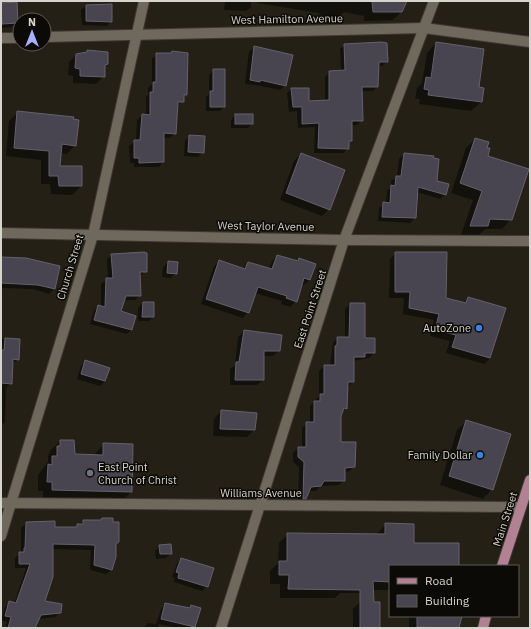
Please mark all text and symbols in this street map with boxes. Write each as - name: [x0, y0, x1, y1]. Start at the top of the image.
- street label: West Hamilton Avenue: [231, 11, 343, 27]
- north arrow: [12, 12, 52, 52]
- text: N: [28, 15, 36, 29]
- street label: West Taylor Avenue: [218, 218, 314, 234]
- street label: Church Street: [53, 232, 87, 301]
- street label: East Point Street: [291, 268, 329, 350]
- place label: AutoZone: [423, 321, 471, 335]
- marker: AutoZone: [474, 323, 484, 333]
- place label: Family Dollar: [408, 448, 472, 462]
- marker: Family Dollar: [475, 450, 485, 460]
- place label: East Point Church of Christ: [98, 460, 177, 487]
- marker: East Point Church of Christ: [85, 468, 95, 478]
- street label: Williams Avenue: [220, 486, 302, 500]
- street label: Main Street: [490, 490, 520, 548]
- legend: [389, 565, 519, 617]
- text: Road: [425, 573, 453, 588]
- text: Building: [425, 593, 470, 608]

